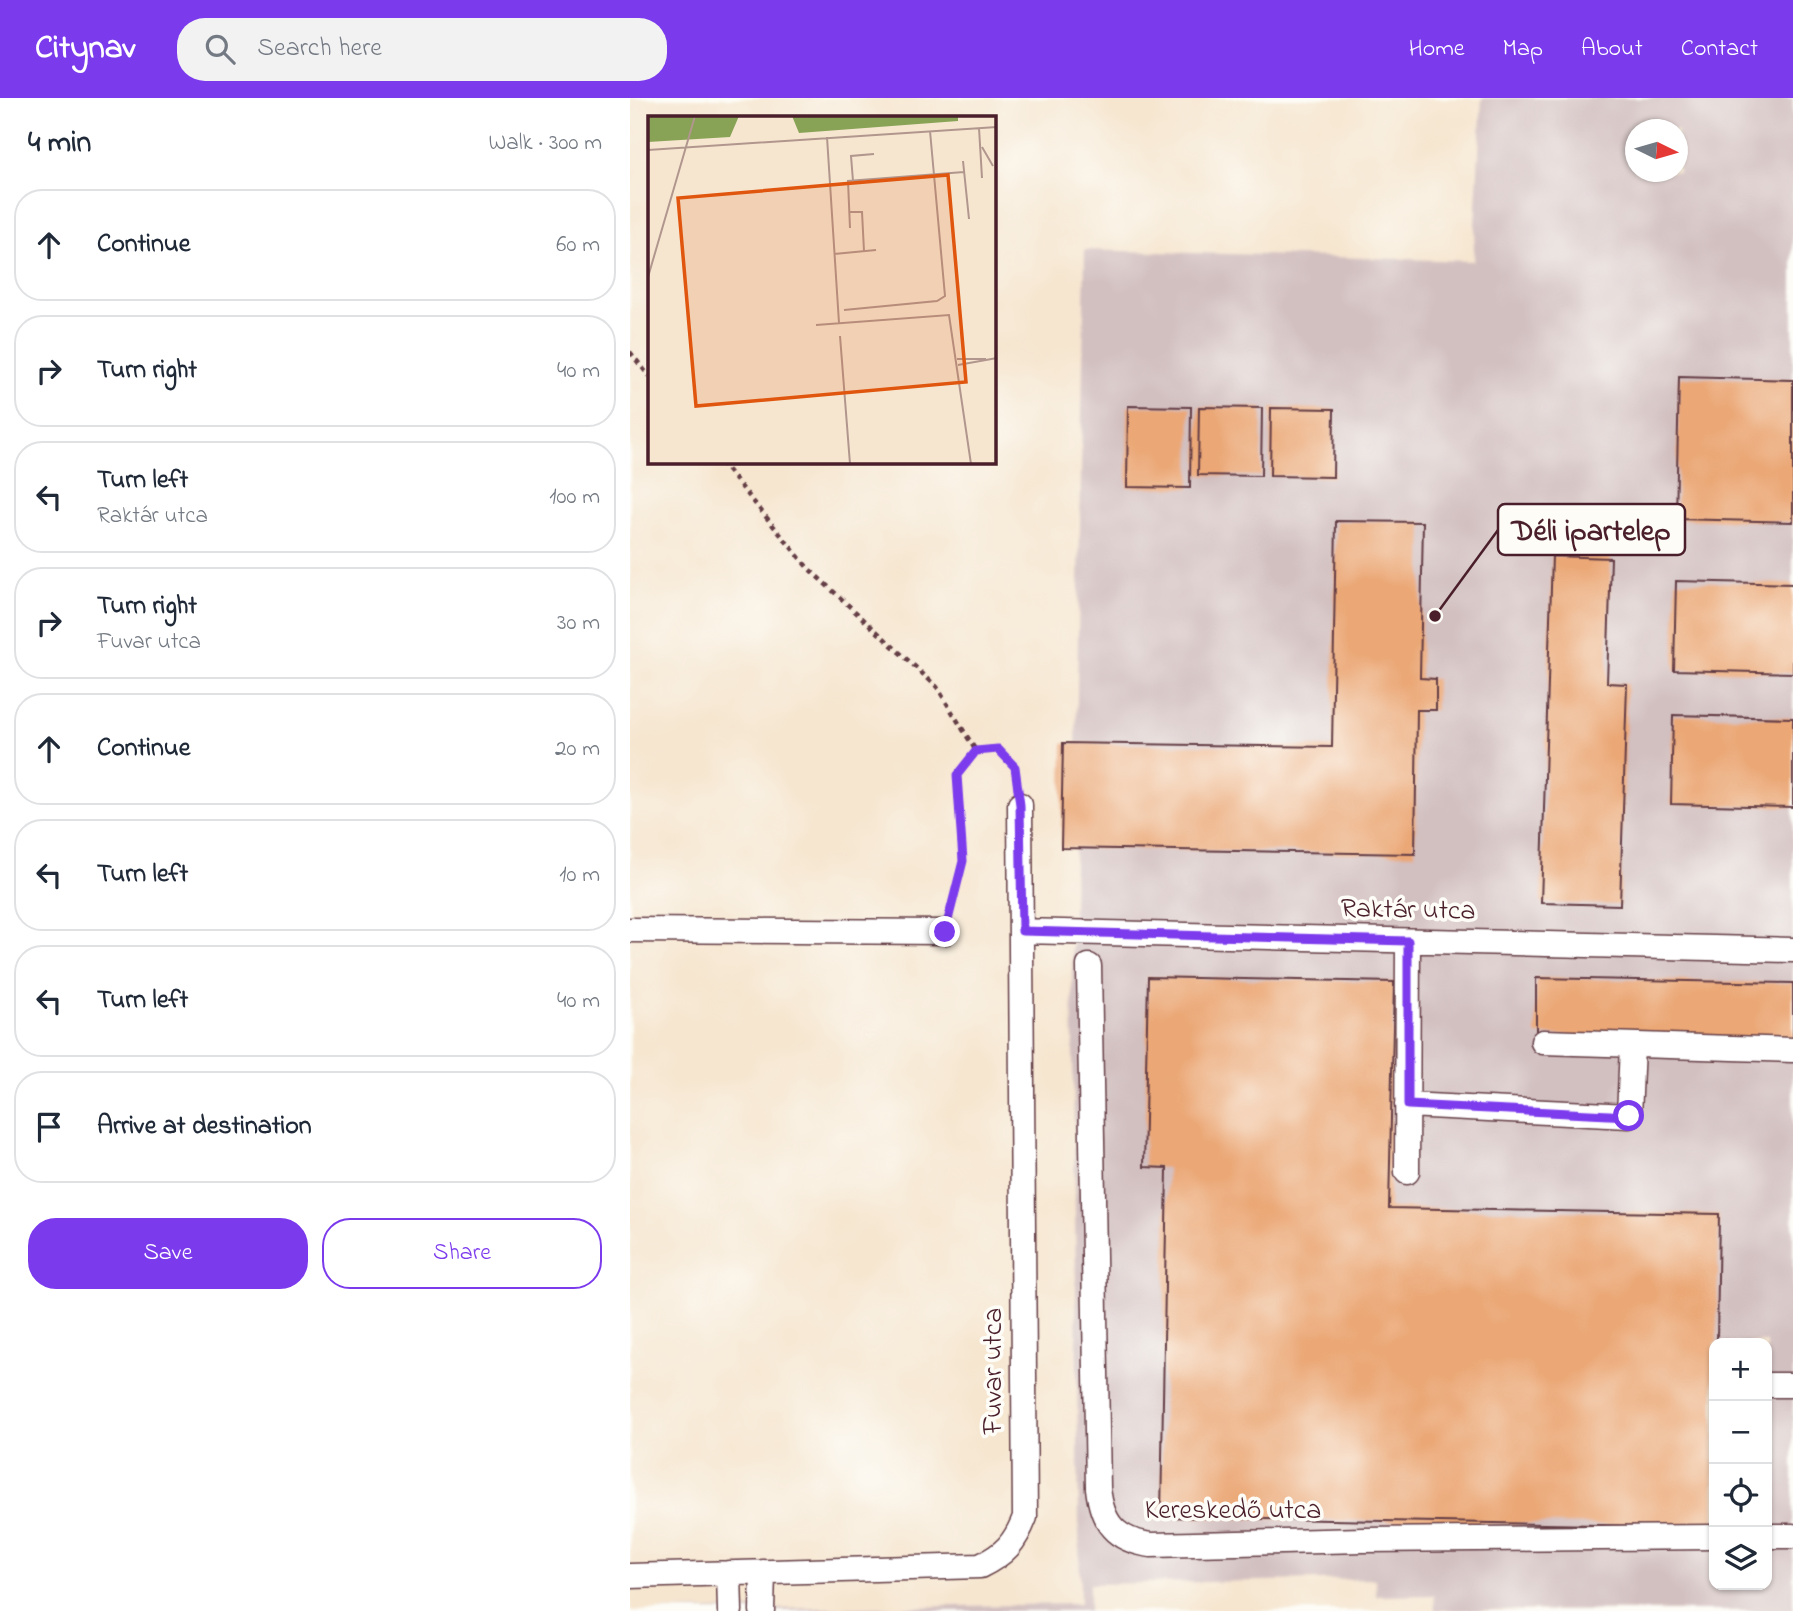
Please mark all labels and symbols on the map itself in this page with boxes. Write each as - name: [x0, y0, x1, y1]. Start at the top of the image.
- inset map: [648, 116, 996, 464]
- north arrow: [1625, 119, 1688, 182]
- callout: Déli ipartelep: [1498, 504, 1685, 555]
- text: Déli ipartelep: [1510, 511, 1670, 555]
- street label: Raktár utca: [1340, 889, 1476, 933]
- route end: [929, 916, 960, 947]
- route start: [1613, 1100, 1644, 1131]
- street label: Fuvar utca: [974, 1308, 1015, 1435]
- street label: Kereskedő utca: [1145, 1491, 1321, 1532]

